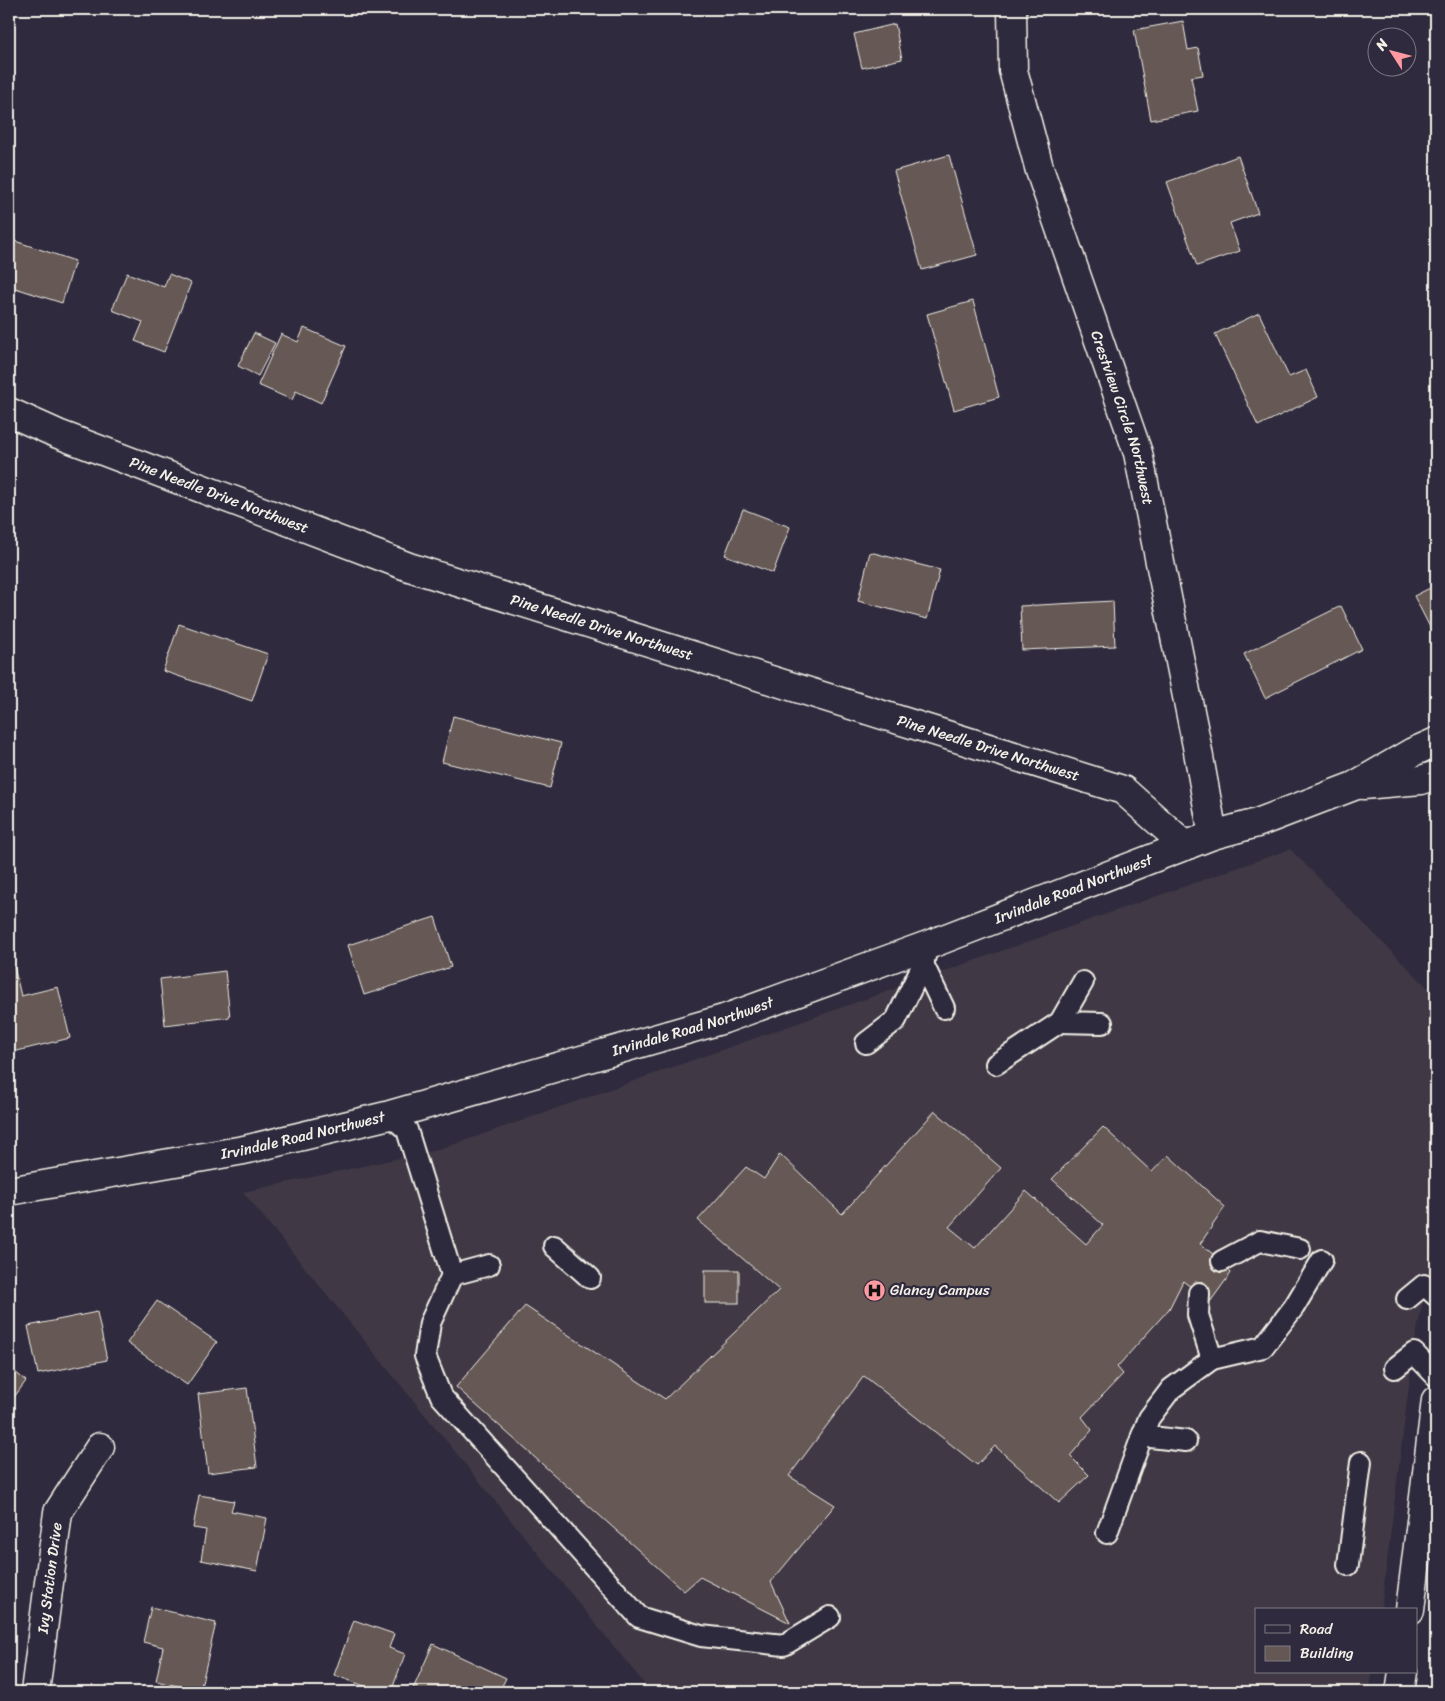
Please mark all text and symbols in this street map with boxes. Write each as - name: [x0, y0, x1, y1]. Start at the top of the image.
- north arrow: [1368, 28, 1418, 78]
- text: N: [1368, 33, 1395, 57]
- street label: Crestview Circle Northwest: [1083, 327, 1161, 508]
- street label: Pine Needle Drive Northwest: [126, 449, 313, 541]
- street label: Pine Needle Drive Northwest: [507, 586, 697, 668]
- street label: Pine Needle Drive Northwest: [894, 707, 1083, 789]
- street label: Irvindale Road Northwest: [989, 846, 1157, 932]
- street label: Irvindale Road Northwest: [608, 989, 778, 1064]
- street label: Irvindale Road Northwest: [218, 1103, 388, 1167]
- place label: Glancy Campus: [890, 1277, 990, 1303]
- hospital icon: Glancy Campus: [862, 1278, 886, 1302]
- street label: Ivy Station Drive: [29, 1521, 70, 1636]
- legend: [1255, 1608, 1418, 1674]
- text: Road: [1300, 1616, 1333, 1642]
- text: Building: [1300, 1640, 1354, 1666]

